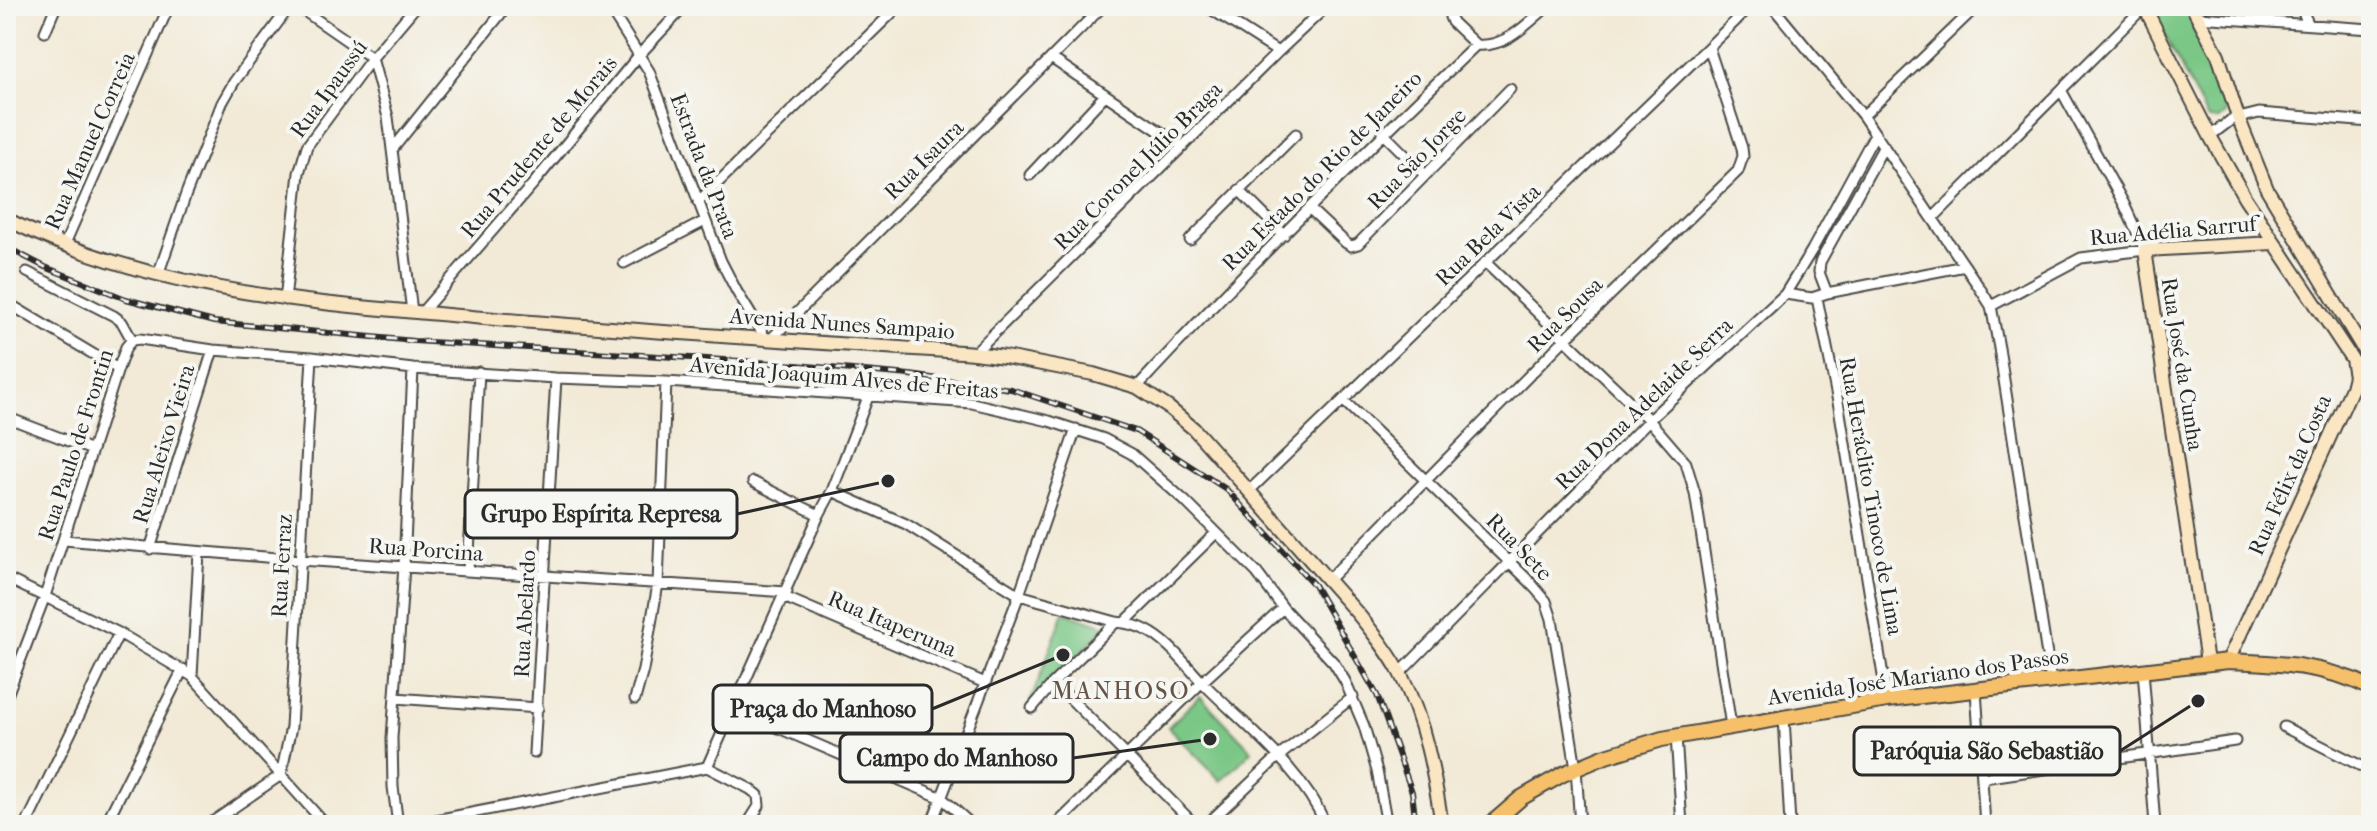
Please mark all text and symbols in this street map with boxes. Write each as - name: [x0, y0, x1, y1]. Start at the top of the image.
- street label: Rua Ipaussú: [285, 35, 374, 143]
- street label: Rua Manuel Correia: [39, 47, 141, 234]
- street label: Rua Prudente de Morais: [455, 51, 623, 243]
- street label: Rua Estado do Rio de Janeiro: [1217, 66, 1427, 276]
- street label: Rua Coronel Júlio Braga: [1048, 76, 1228, 256]
- street label: Estrada da Prata: [664, 90, 744, 243]
- street label: Rua São Jorge: [1362, 103, 1472, 215]
- street label: Rua Isaura: [879, 114, 970, 205]
- street label: Rua Bela Vista: [1430, 178, 1547, 292]
- street label: Rua Adélia Sarruf: [2088, 210, 2262, 251]
- street label: Rua Sousa: [1522, 271, 1609, 358]
- street label: Rua José da Cunha: [2155, 276, 2209, 453]
- street label: Avenida Nunes Sampaio: [727, 303, 956, 345]
- street label: Rua Dona Adelaide Serra: [1550, 312, 1739, 496]
- street label: Rua Paulo de Frontin: [33, 346, 119, 544]
- street label: Avenida Joaquim Alves de Freitas: [687, 351, 1000, 404]
- street label: Rua Heráclito Tinoco de Lima: [1834, 355, 1908, 638]
- street label: Rua Aleixo Vieira: [127, 361, 201, 527]
- street label: Rua Félix da Costa: [2243, 390, 2337, 559]
- callout: Grupo Espírita Represa: [465, 490, 737, 538]
- text: Grupo Espírita Represa: [481, 500, 722, 528]
- street label: Rua Sete: [1480, 508, 1558, 586]
- street label: Rua Ferraz: [266, 513, 298, 619]
- street label: Rua Porcina: [368, 533, 485, 567]
- street label: Rua Abelardo: [509, 549, 541, 679]
- street label: Rua Itaperuna: [824, 585, 961, 663]
- street label: Avenida José Mariano dos Passos: [1765, 643, 2070, 711]
- district label: MANHOSO: [1052, 677, 1190, 705]
- callout: Praça do Manhoso: [713, 685, 932, 733]
- text: Praça do Manhoso: [730, 695, 916, 724]
- callout: Paróquia São Sebastião: [1854, 727, 2120, 775]
- callout: Campo do Manhoso: [840, 734, 1073, 782]
- text: Paróquia São Sebastião: [1870, 737, 2104, 765]
- text: Campo do Manhoso: [856, 744, 1058, 772]

